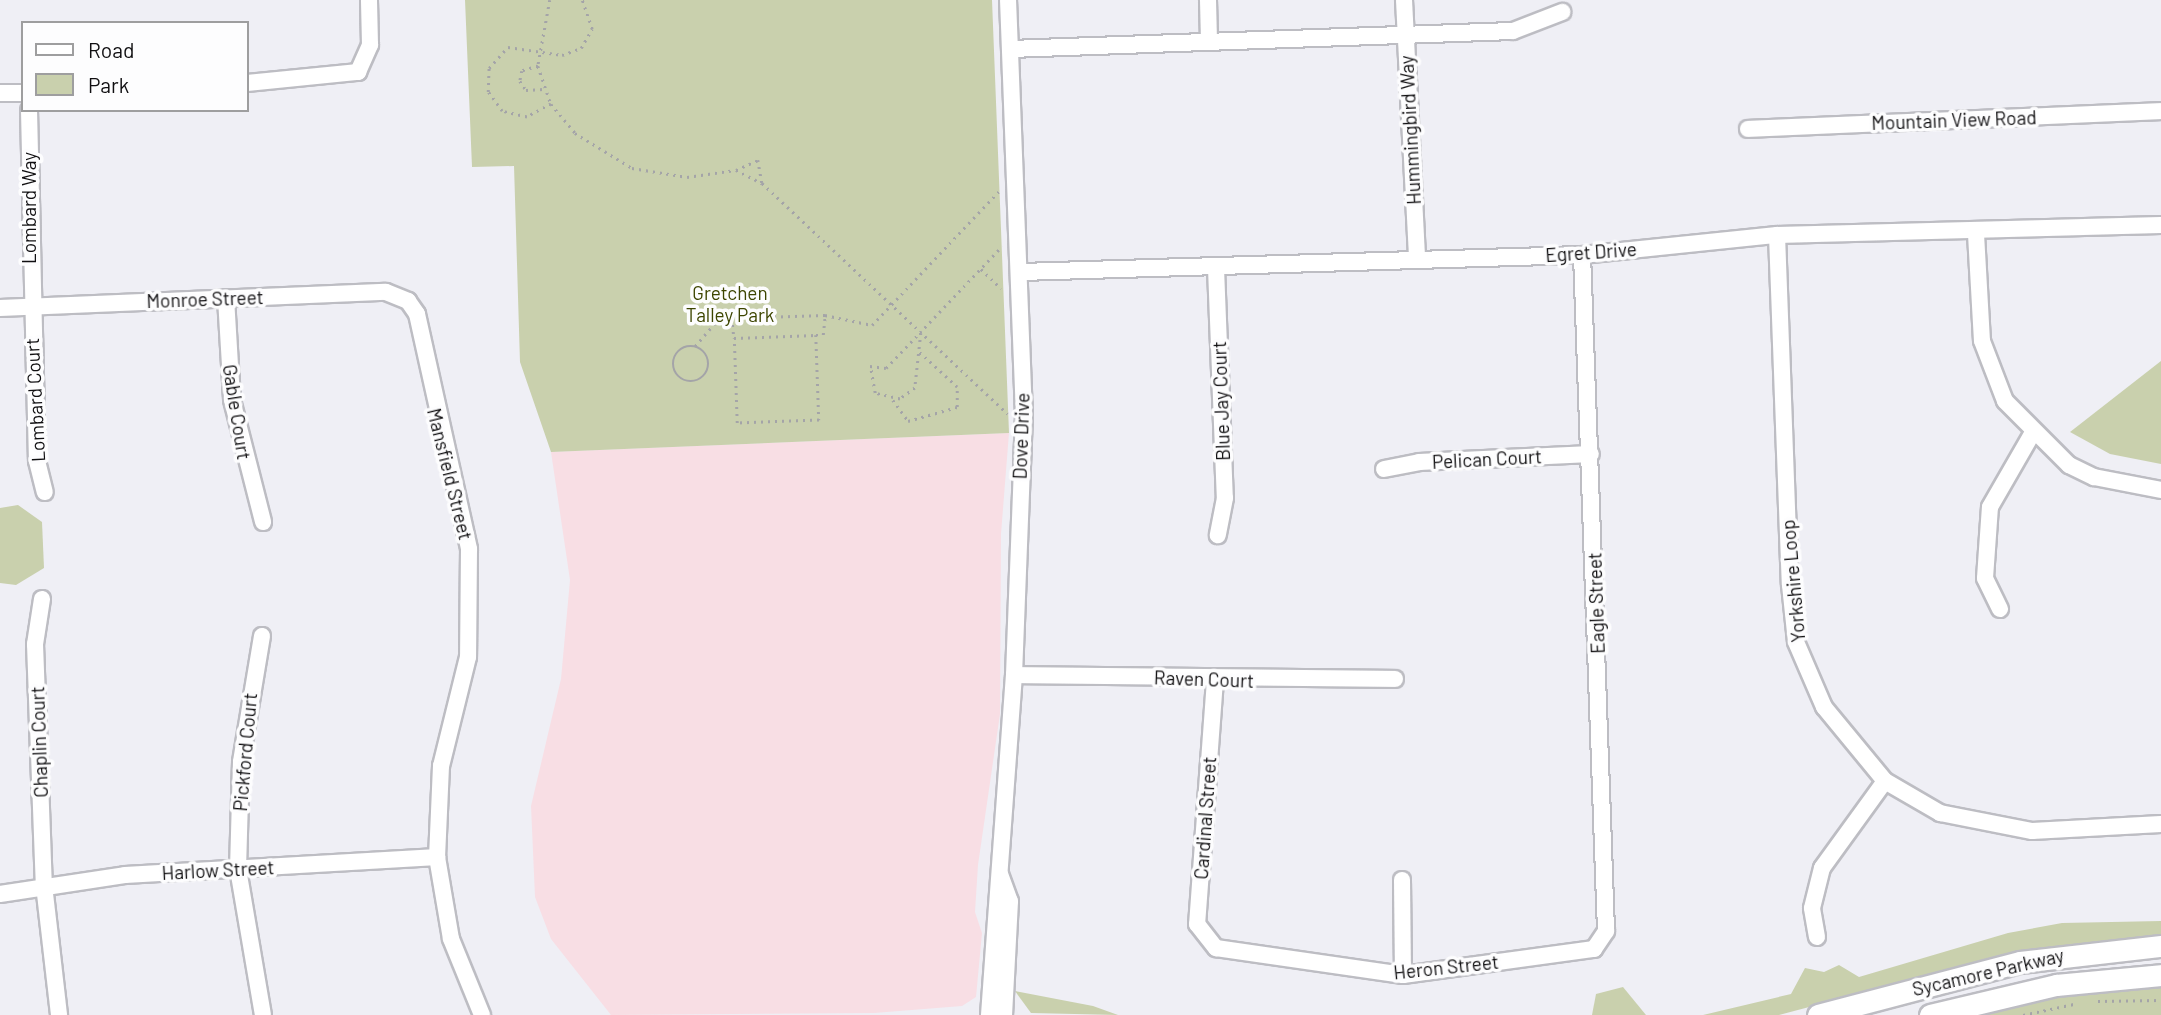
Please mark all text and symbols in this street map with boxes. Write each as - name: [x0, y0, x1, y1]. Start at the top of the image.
- legend: [21, 21, 248, 112]
- text: Road: [88, 37, 134, 62]
- street label: Hummingbird Way: [1395, 55, 1425, 205]
- text: Park: [88, 72, 129, 97]
- street label: Mountain View Road: [1871, 106, 2037, 134]
- street label: Lombard Way: [18, 152, 40, 264]
- street label: Egret Drive: [1545, 237, 1637, 267]
- park label: Gretchen Talley Park: [686, 282, 774, 326]
- street label: Monroe Street: [146, 286, 264, 312]
- street label: Lombard Court: [20, 337, 50, 463]
- street label: Blue Jay Court: [1208, 341, 1234, 461]
- street label: Gable Court: [218, 363, 256, 461]
- street label: Dove Drive: [1008, 392, 1034, 480]
- street label: Mansfield Street: [423, 406, 477, 542]
- street label: Pelican Court: [1431, 445, 1543, 473]
- street label: Yorkshire Loop: [1776, 519, 1810, 643]
- street label: Eagle Street: [1583, 552, 1609, 654]
- street label: Raven Court: [1154, 666, 1254, 692]
- street label: Chaplin Court: [26, 686, 52, 798]
- street label: Pickford Court: [228, 692, 262, 812]
- street label: Cardinal Street: [1189, 756, 1221, 880]
- street label: Harlow Street: [161, 856, 275, 884]
- street label: Sycamore Parkway: [1910, 943, 2066, 1001]
- street label: Heron Street: [1392, 950, 1500, 984]

